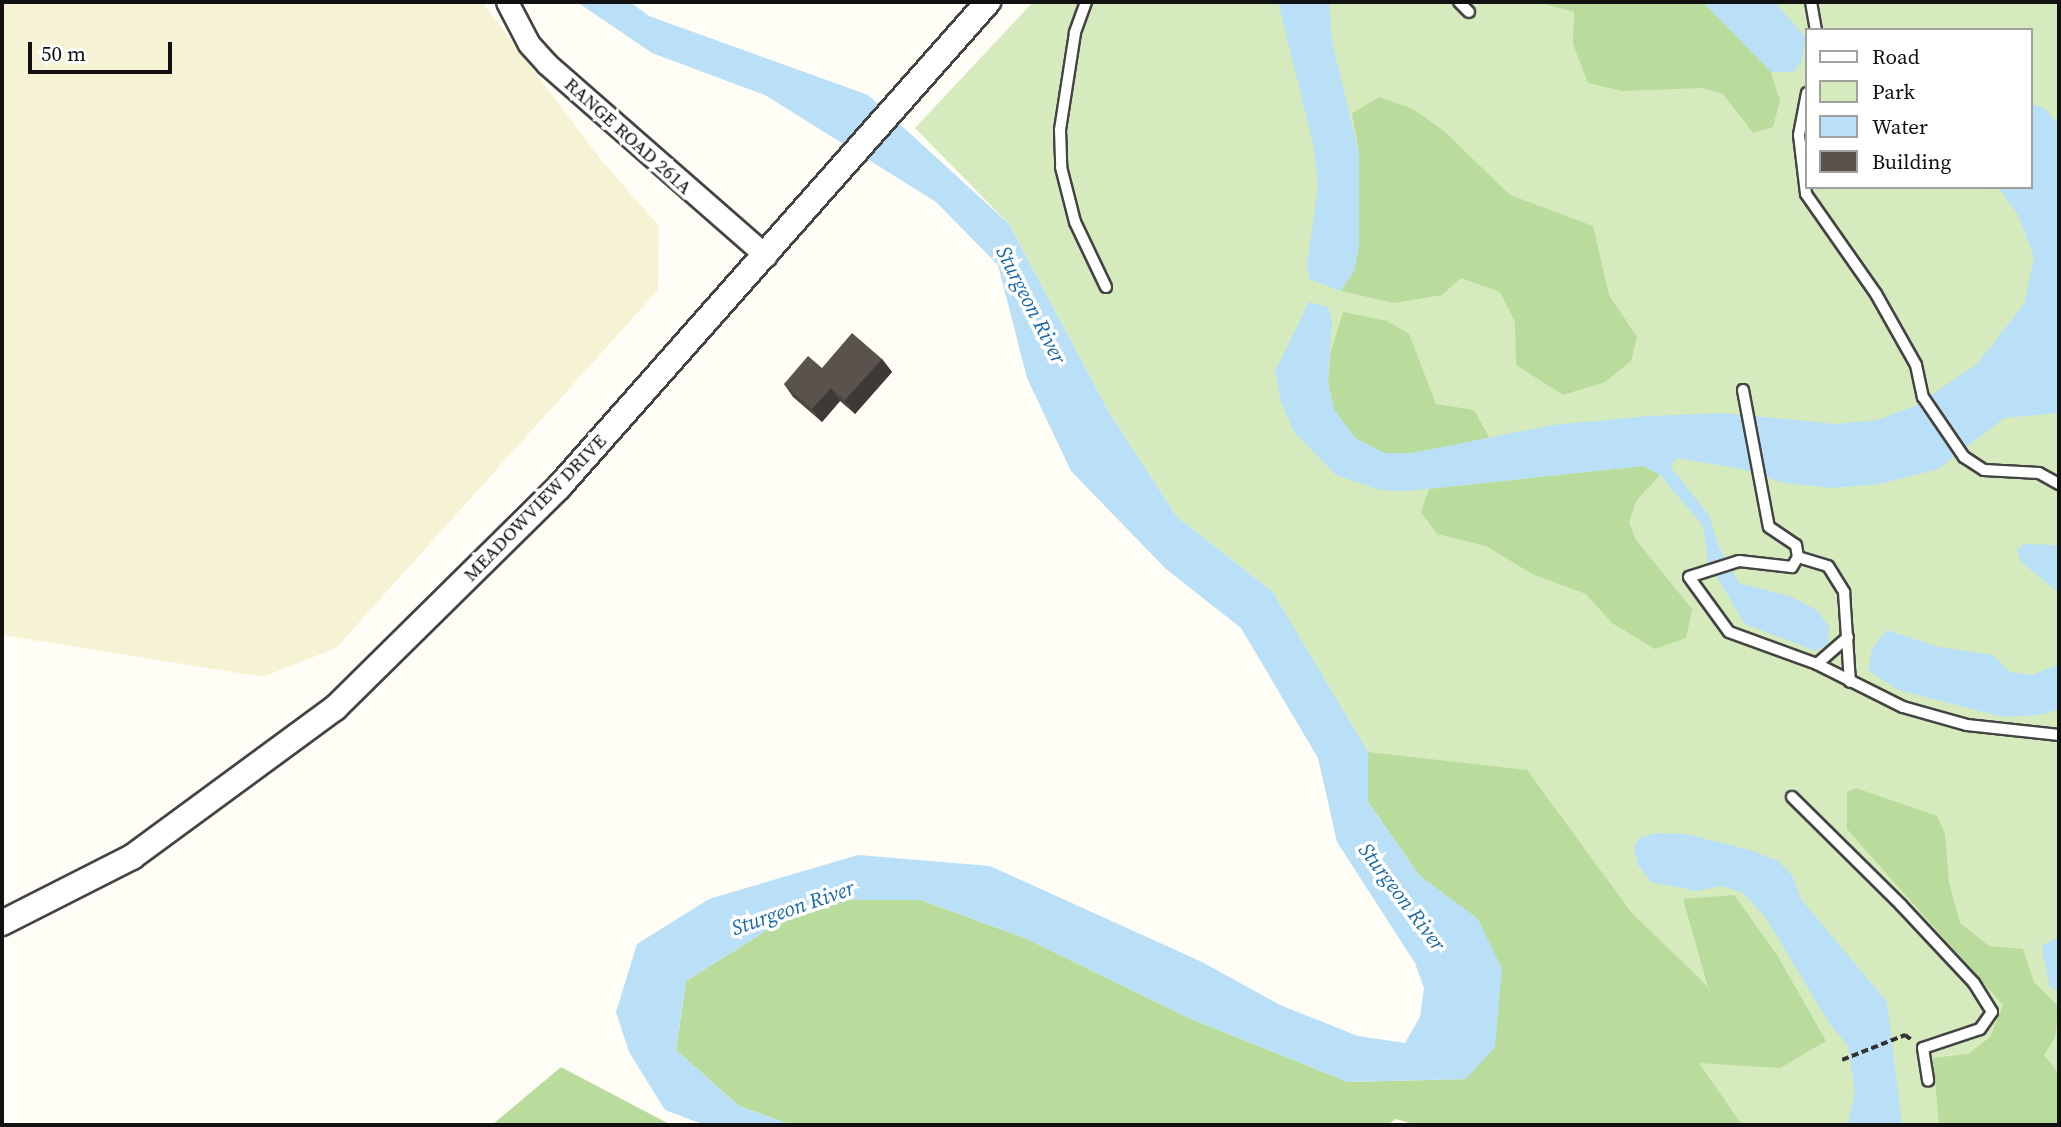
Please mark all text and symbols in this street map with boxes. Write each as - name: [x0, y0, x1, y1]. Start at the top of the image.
- scale bar: [32, 28, 175, 72]
- legend: [1806, 28, 2033, 189]
- text: 50 m: [41, 39, 86, 68]
- text: Road: [1872, 42, 1920, 71]
- street label: RANGE ROAD 261A: [560, 73, 696, 199]
- text: Park: [1872, 77, 1915, 106]
- text: Water: [1872, 112, 1928, 141]
- text: Building: [1872, 147, 1951, 176]
- water label: Sturgeon River: [991, 242, 1071, 368]
- street label: MEADOWVIEW DRIVE: [459, 430, 611, 586]
- water label: Sturgeon River: [1353, 838, 1451, 956]
- water label: Sturgeon River: [728, 875, 858, 941]

